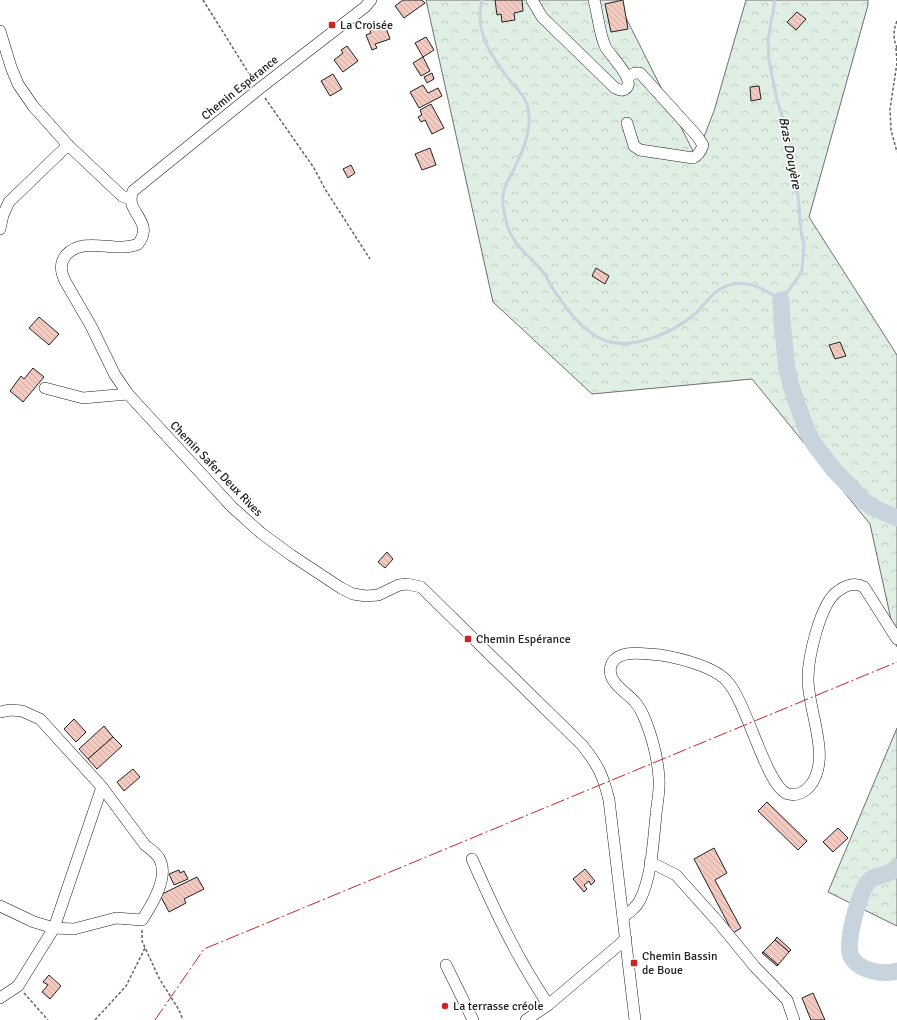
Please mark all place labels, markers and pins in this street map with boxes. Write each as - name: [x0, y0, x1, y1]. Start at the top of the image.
- place label: La Croisée: [340, 18, 393, 33]
- marker: La Croisée: [327, 20, 337, 30]
- place label: Chemin Espérance: [476, 632, 571, 647]
- marker: Chemin Espérance: [463, 634, 473, 644]
- place label: Chemin Bassin de Boue: [642, 949, 717, 978]
- marker: Chemin Bassin de Boue: [629, 958, 639, 968]
- place label: La terrasse créole: [453, 999, 543, 1014]
- marker: La terrasse créole: [440, 1001, 450, 1011]

